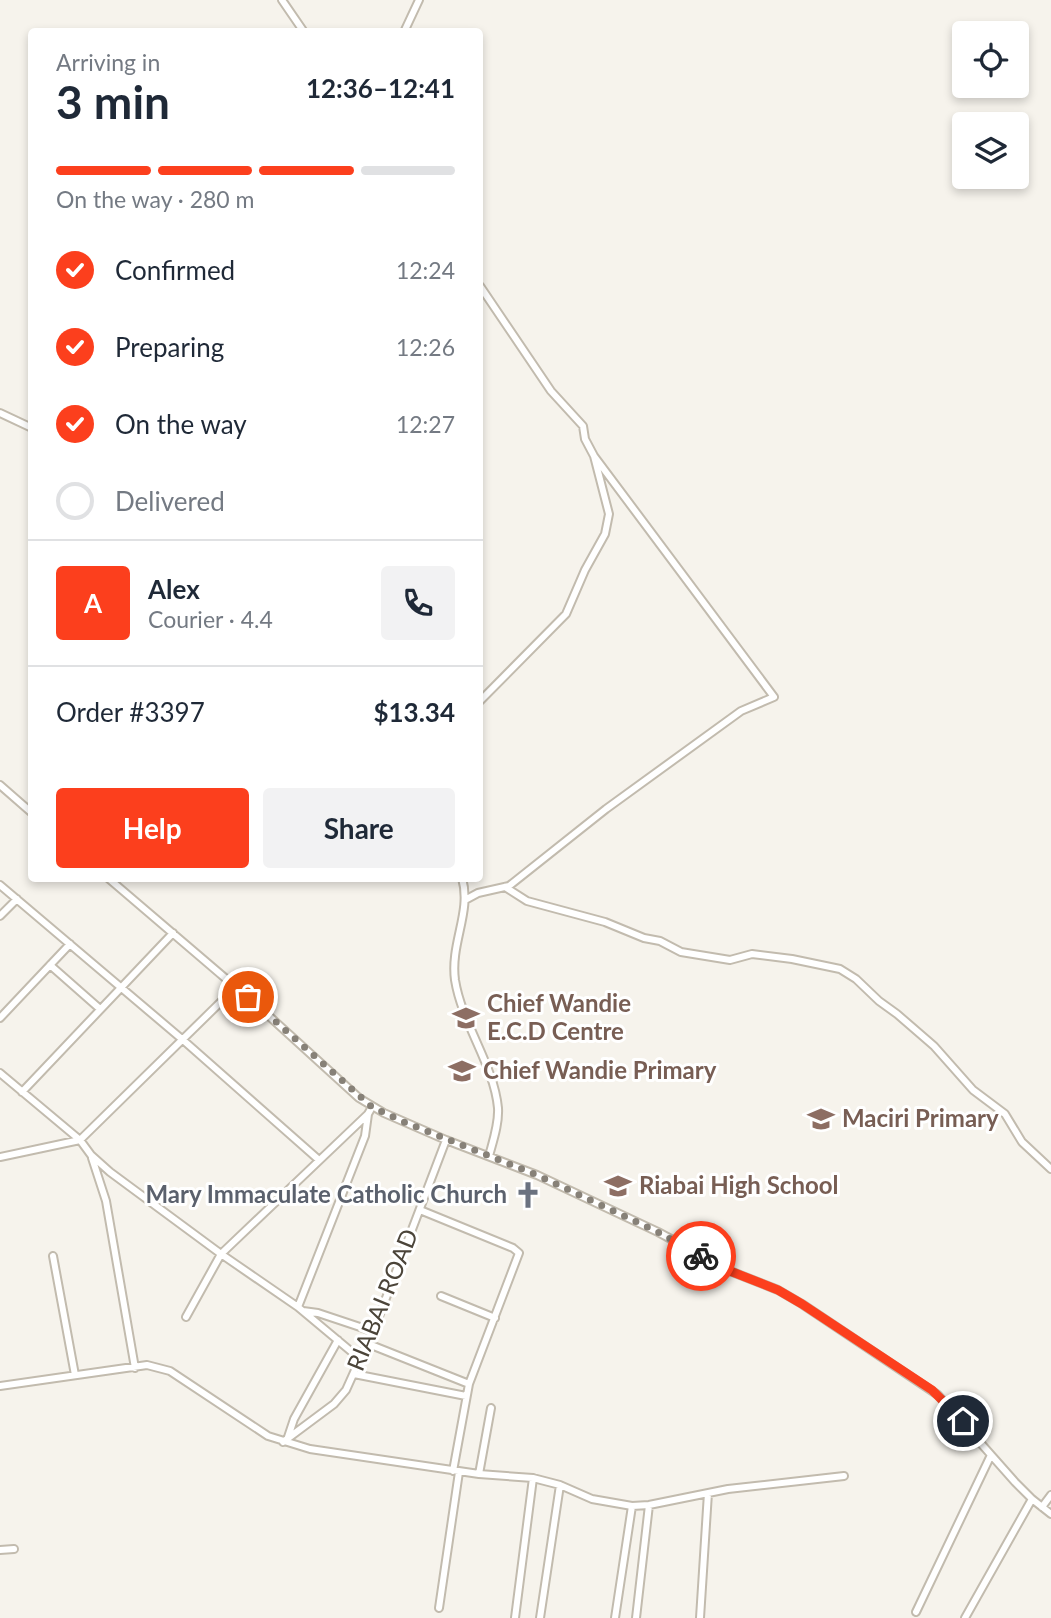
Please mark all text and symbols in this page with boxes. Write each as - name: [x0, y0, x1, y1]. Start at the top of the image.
- map controls: [952, 21, 1029, 189]
- button: locate: [952, 21, 1029, 98]
- text: Arriving in: [56, 48, 160, 76]
- text: 12:36–12:41: [306, 72, 455, 104]
- text: 3 min: [56, 74, 170, 129]
- button: layers: [952, 112, 1029, 189]
- text: On the way · 280 m: [56, 185, 255, 213]
- icon: check: [56, 251, 94, 289]
- text: Confirmed: [115, 254, 235, 286]
- text: 12:24: [396, 256, 455, 284]
- icon: check: [56, 328, 94, 366]
- text: Preparing: [115, 331, 224, 363]
- text: 12:26: [396, 333, 455, 361]
- icon: check: [56, 405, 94, 443]
- text: On the way: [115, 408, 247, 440]
- text: 12:27: [396, 410, 455, 438]
- text: Delivered: [115, 485, 225, 517]
- button: phone: [381, 566, 455, 640]
- text: Alex: [148, 573, 200, 605]
- text: A: [84, 587, 102, 619]
- text: Courier · 4.4: [148, 605, 273, 633]
- text: Order #3397: [56, 696, 205, 728]
- text: $13.34: [373, 696, 455, 728]
- button: Help: [56, 788, 249, 868]
- button: Share: [263, 788, 455, 868]
- pin: [218, 967, 278, 1027]
- icon: bag: [229, 978, 267, 1016]
- place label: Chief Wandie E.C.D Centre: [487, 988, 631, 1045]
- school or university icon: Chief Wandie E.C.D Centre: [451, 1003, 481, 1033]
- place label: Chief Wandie Primary: [483, 1055, 717, 1084]
- school or university icon: Chief Wandie Primary: [447, 1056, 477, 1086]
- place label: Maciri Primary: [842, 1103, 999, 1132]
- school or university icon: Maciri Primary: [806, 1104, 836, 1134]
- place label: Riabai High School: [639, 1170, 839, 1199]
- school or university icon: Riabai High School: [603, 1171, 633, 1201]
- place label: Mary Immaculate Catholic Church: [145, 1179, 507, 1208]
- church icon: Mary Immaculate Catholic Church: [513, 1180, 543, 1210]
- courier: [666, 1221, 736, 1291]
- street label: RIABAI ROAD: [340, 1224, 423, 1375]
- icon: bike: [682, 1237, 720, 1275]
- pin: [933, 1391, 993, 1451]
- icon: home: [944, 1402, 982, 1440]

